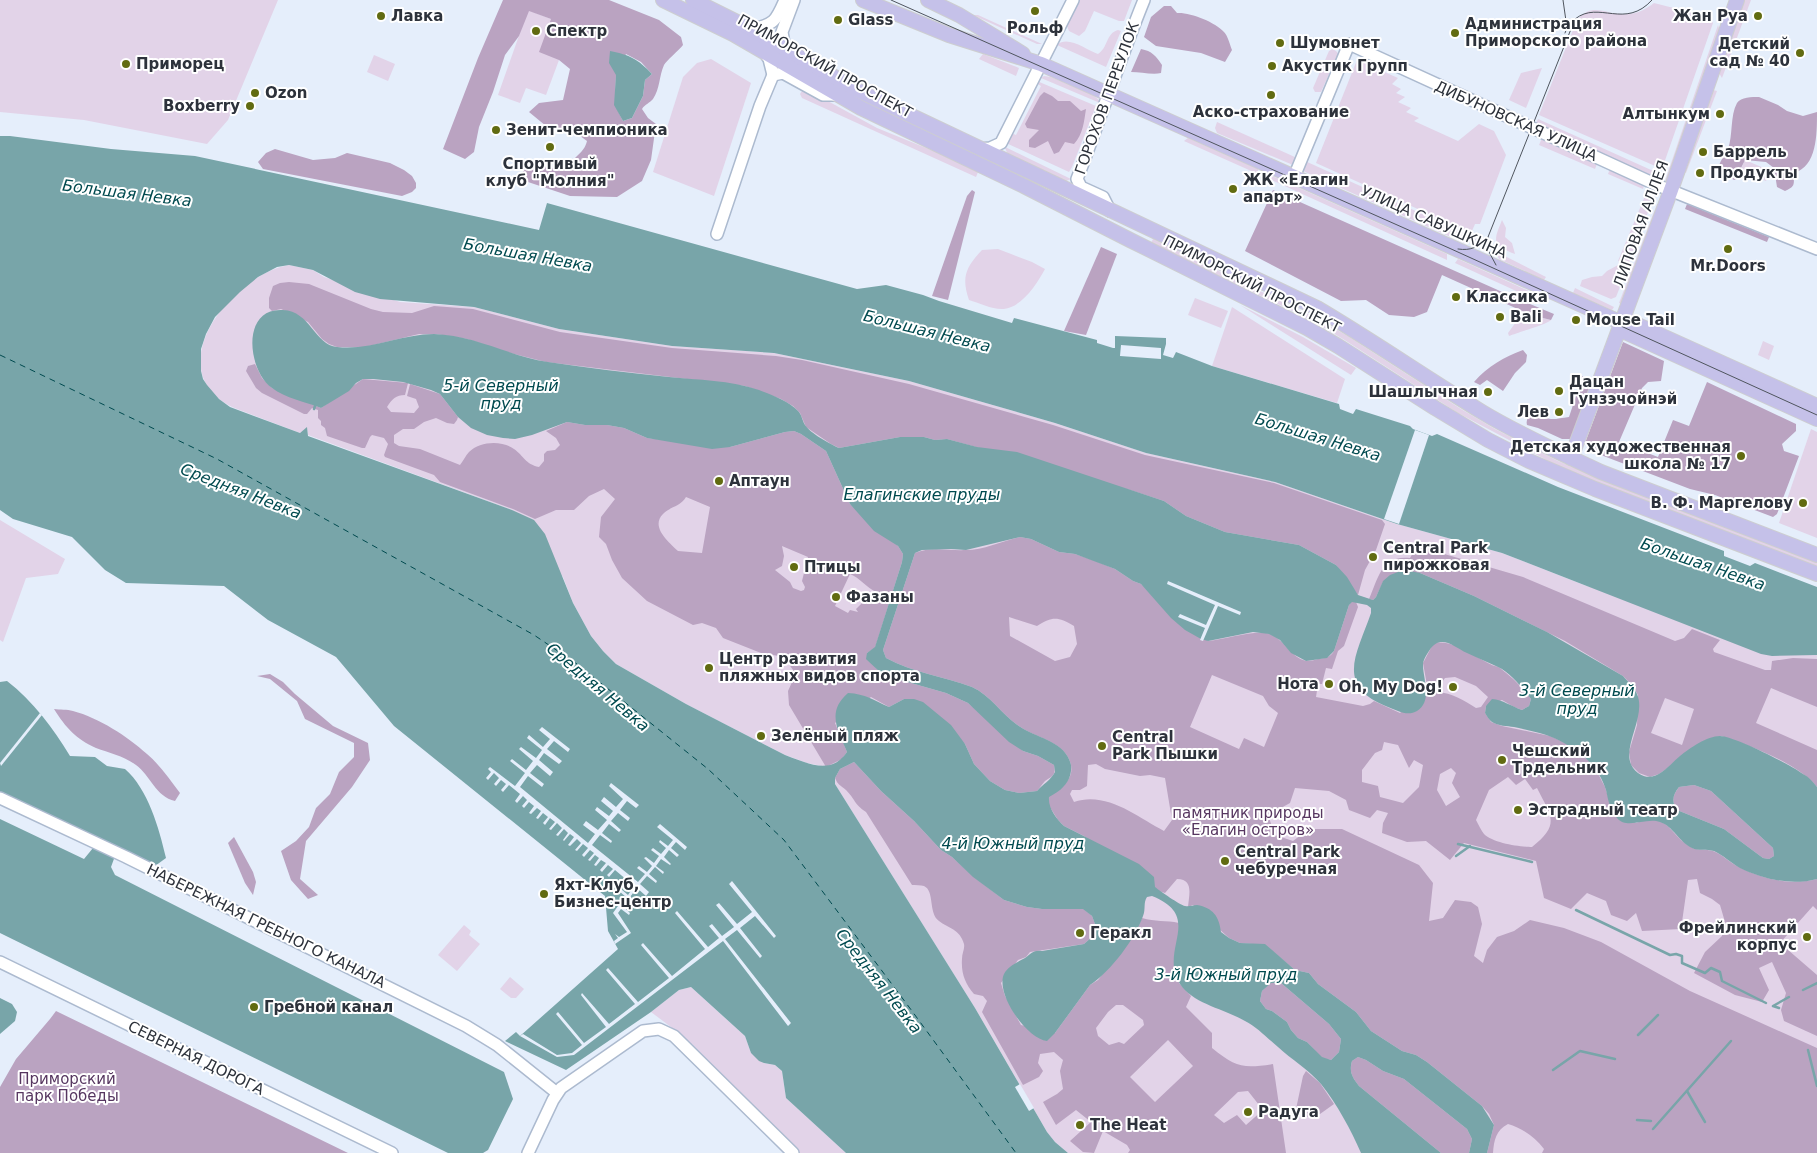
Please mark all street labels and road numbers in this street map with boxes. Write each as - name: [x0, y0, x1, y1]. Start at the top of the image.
- street label: ПРИМОРСКИЙ ПРОСПЕКТ: [735, 10, 917, 122]
- street label: ГОРОХОВ ПЕРЕУЛОК: [1071, 19, 1143, 177]
- street label: ДИБУНОВСКАЯ УЛИЦА: [1432, 77, 1601, 165]
- street label: ЛИПОВАЯ АЛЛЕЯ: [1610, 158, 1672, 290]
- street label: УЛИЦА САВУШКИНА: [1358, 182, 1510, 263]
- street label: ПРИМОРСКИЙ ПРОСПЕКТ: [1160, 230, 1345, 337]
- street label: НАБЕРЕЖНАЯ ГРЕБНОГО КАНАЛА: [144, 860, 389, 992]
- street label: СЕВЕРНАЯ ДОРОГА: [125, 1017, 268, 1099]

